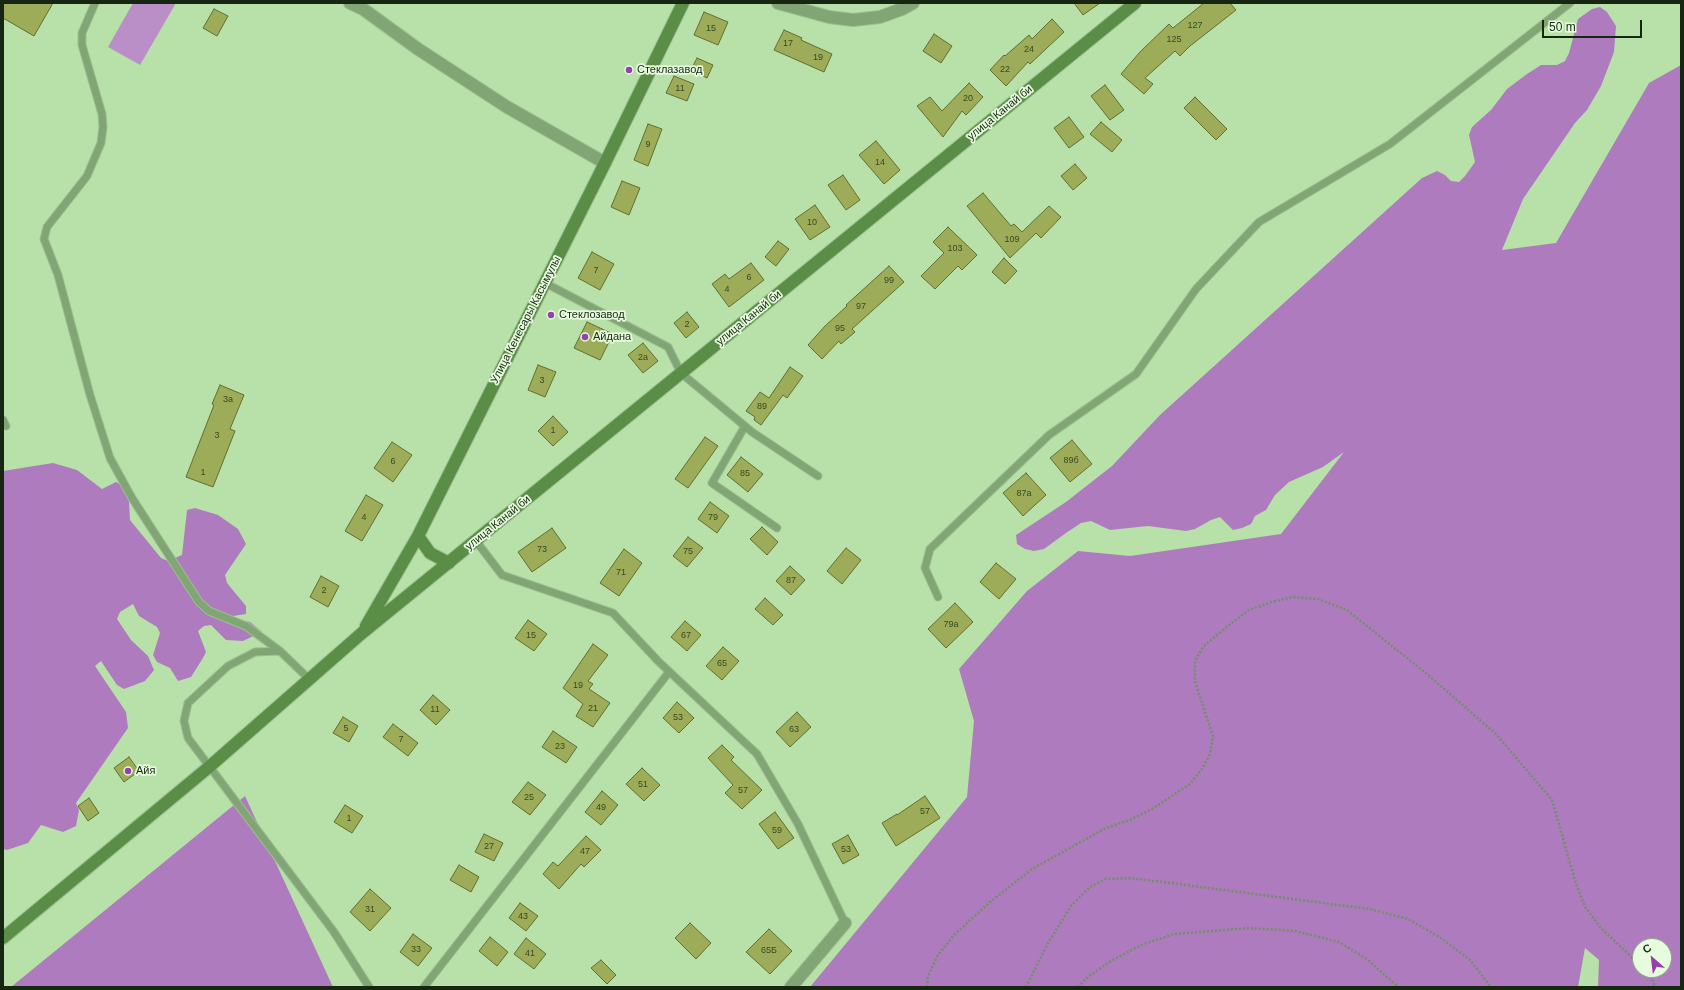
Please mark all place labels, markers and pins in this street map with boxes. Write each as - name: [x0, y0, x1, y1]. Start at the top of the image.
- place label: Стеклазавод: [637, 63, 703, 77]
- marker: Стеклазавод: [624, 65, 634, 75]
- place label: Стеклозавод: [559, 308, 625, 322]
- marker: Стеклозавод: [546, 310, 556, 320]
- place label: Айдана: [593, 330, 631, 344]
- marker: Айдана: [580, 332, 590, 342]
- place label: Айя: [136, 764, 155, 778]
- marker: Айя: [123, 766, 133, 776]

